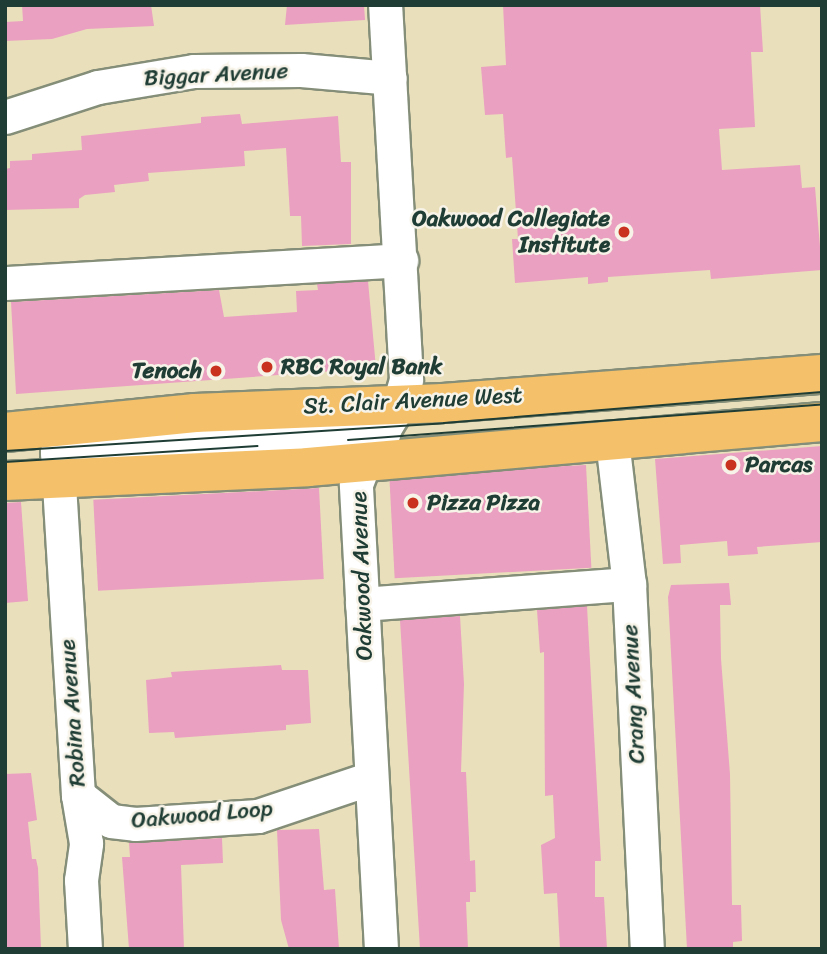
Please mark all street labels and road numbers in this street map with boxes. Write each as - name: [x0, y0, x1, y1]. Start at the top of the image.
- street label: Biggar Avenue: [143, 57, 289, 93]
- street label: St. Clair Avenue West: [302, 381, 524, 421]
- street label: Oakwood Avenue: [345, 491, 379, 661]
- street label: Crang Avenue: [617, 624, 651, 764]
- street label: Robina Avenue: [54, 638, 92, 788]
- street label: Oakwood Loop: [130, 795, 274, 835]

